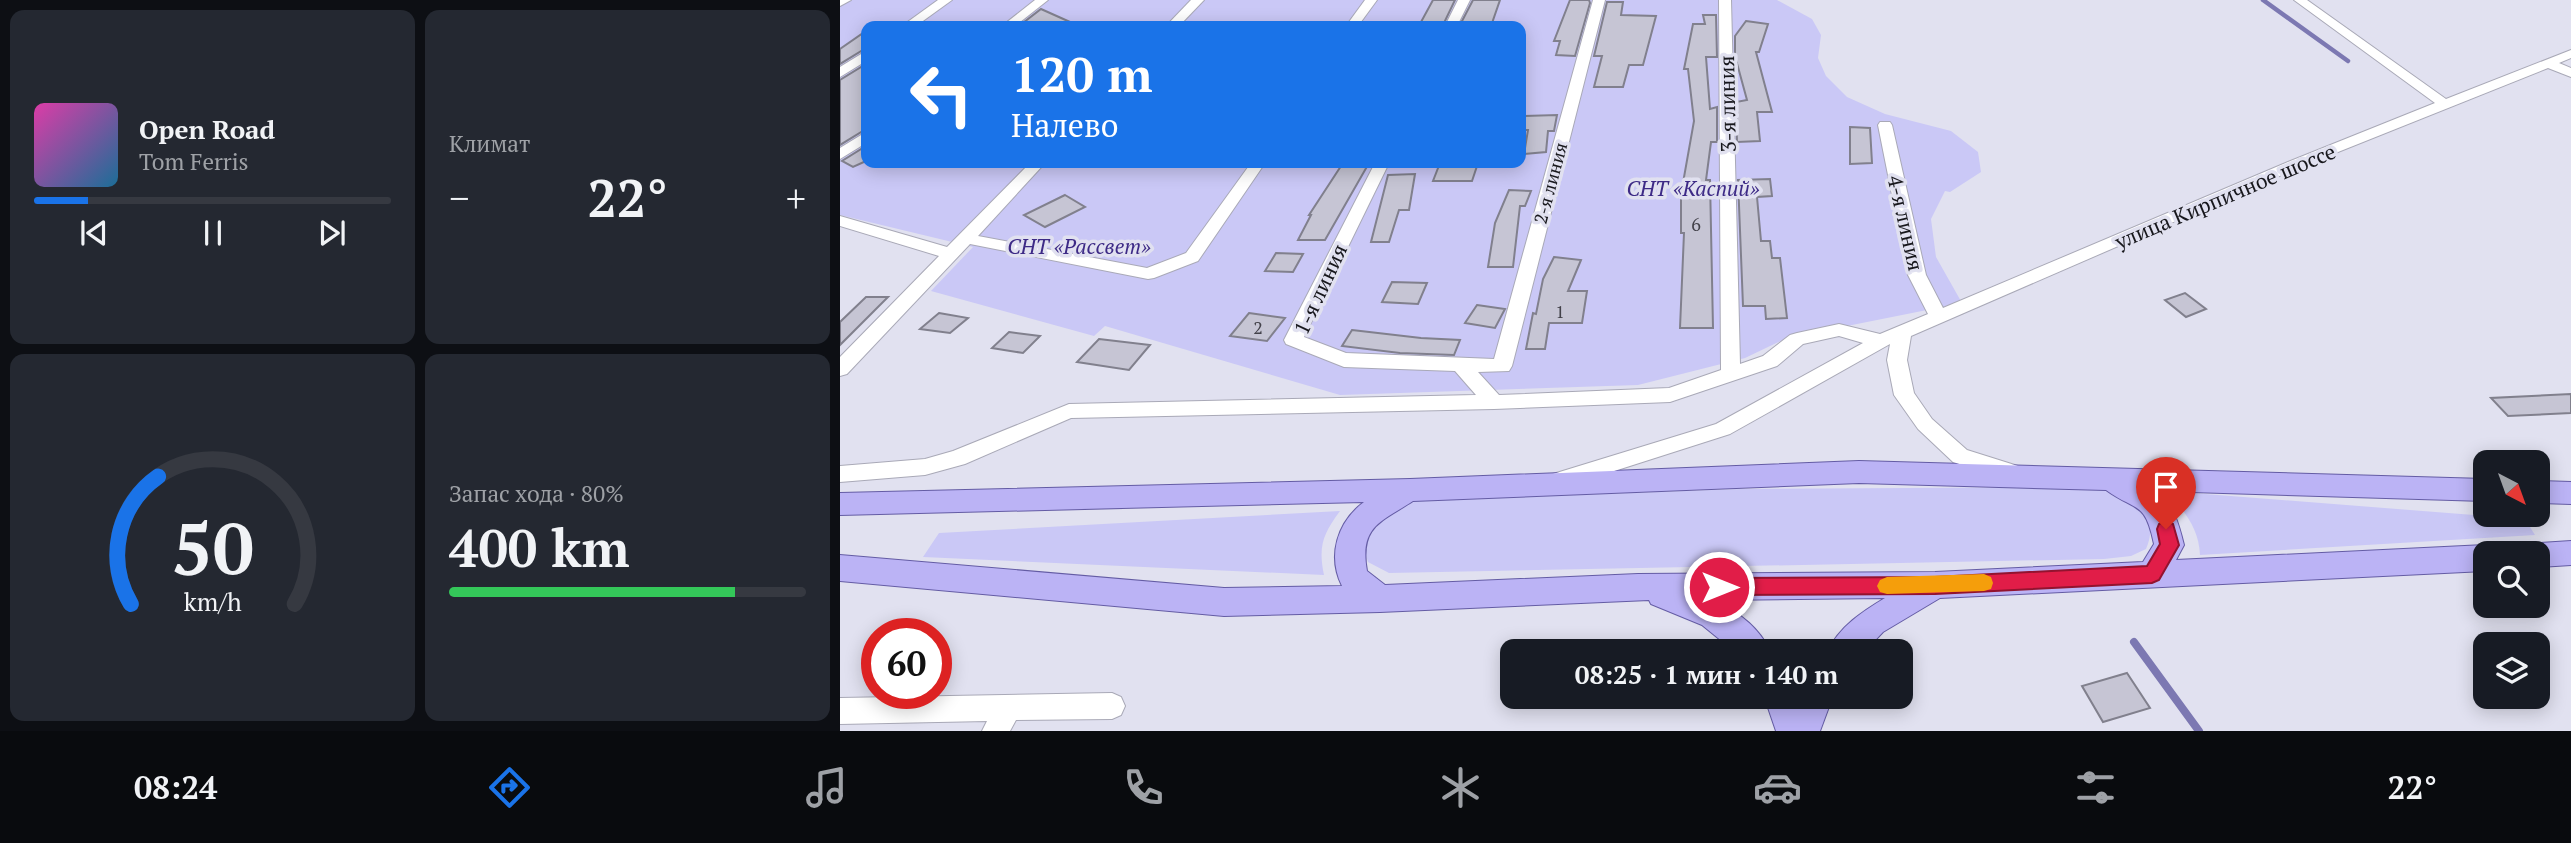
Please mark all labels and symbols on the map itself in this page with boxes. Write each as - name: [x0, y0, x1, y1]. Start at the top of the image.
- street label: 3-я линия: [1712, 55, 1742, 153]
- street label: улица Кирпичное шоссе: [2109, 137, 2340, 256]
- street label: 2-я линия: [1528, 140, 1572, 226]
- street label: 4-я линия: [1881, 173, 1931, 273]
- park label: СНТ «Каспий»: [1627, 174, 1760, 202]
- house number: 6: [1691, 212, 1701, 236]
- park label: СНТ «Рассвет»: [1007, 232, 1151, 260]
- street label: 1-я линия: [1287, 239, 1353, 339]
- house number: 1: [1555, 299, 1565, 323]
- house number: 2: [1253, 315, 1263, 339]
- north arrow: [2473, 450, 2550, 527]
- pin: [2136, 457, 2196, 529]
- position arrow: [1682, 550, 1756, 624]
- speed limit sign: 60: [861, 618, 952, 709]

